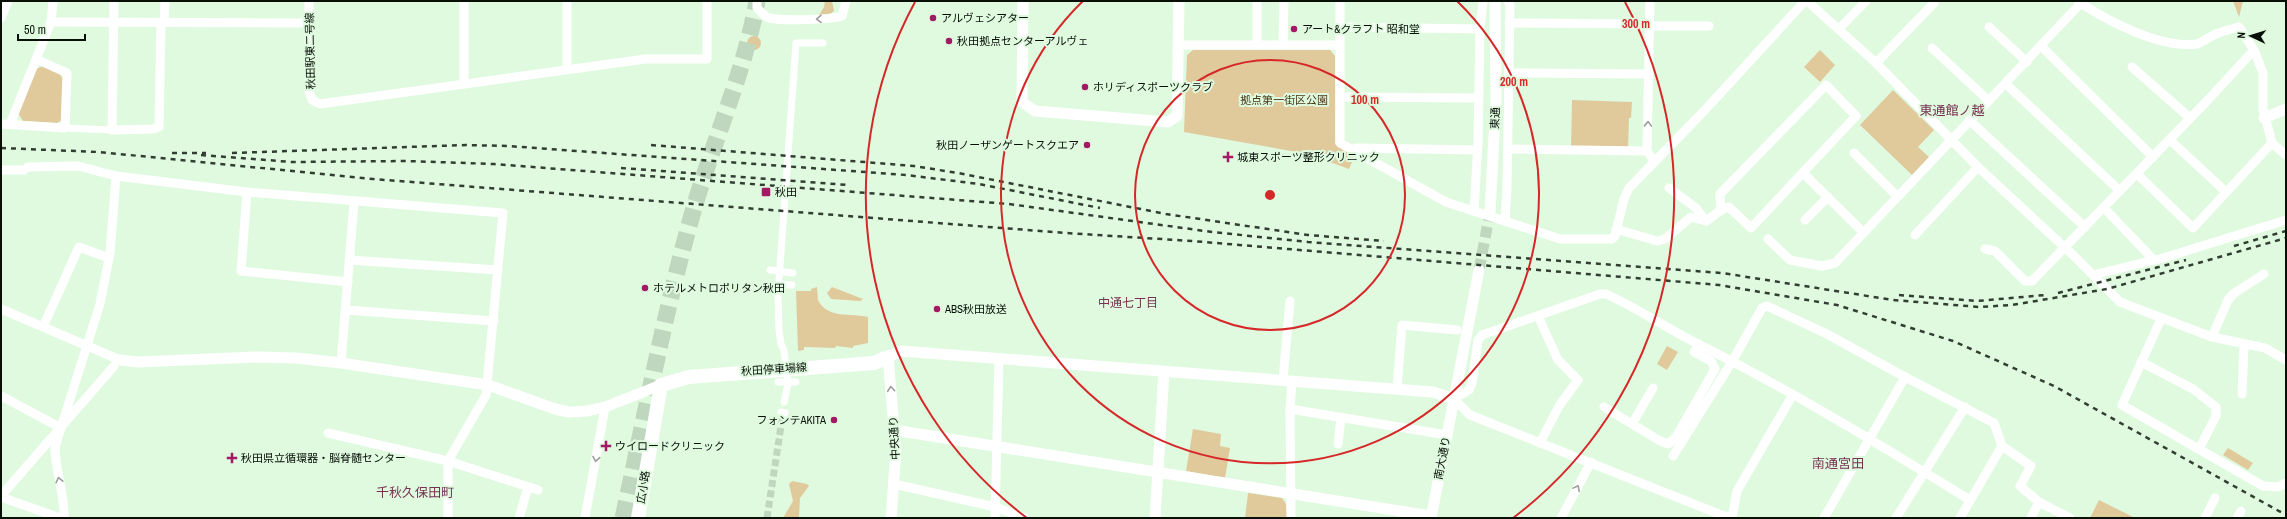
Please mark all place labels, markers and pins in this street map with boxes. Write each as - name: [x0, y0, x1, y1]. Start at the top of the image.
- place label: アルヴェシアター: [941, 11, 1029, 25]
- marker: アルヴェシアター: [928, 13, 938, 23]
- place label: アート&クラフト 昭和堂: [1302, 22, 1420, 36]
- marker: アート&クラフト 昭和堂: [1289, 24, 1299, 34]
- place label: 秋田拠点センターアルヴェ: [957, 34, 1088, 48]
- marker: 秋田拠点センターアルヴェ: [944, 36, 954, 46]
- place label: ホリディスポーツクラブ: [1093, 80, 1213, 94]
- marker: ホリディスポーツクラブ: [1080, 82, 1090, 92]
- place label: 秋田ノーザンゲートスクエア: [936, 138, 1079, 152]
- marker: 秋田ノーザンゲートスクエア: [1082, 140, 1092, 150]
- place label: 城東スポーツ整形クリニック: [1237, 150, 1380, 164]
- marker: 城東スポーツ整形クリニック: [1222, 151, 1234, 163]
- place label: 秋田: [775, 185, 797, 199]
- marker: 秋田: [760, 186, 772, 198]
- centre of rings: [1263, 188, 1277, 202]
- place label: ホテルメトロポリタン秋田: [653, 281, 785, 295]
- marker: ホテルメトロポリタン秋田: [640, 283, 650, 293]
- place label: ABS秋田放送: [944, 302, 1007, 316]
- marker: ABS秋田放送: [932, 304, 942, 314]
- place label: フォンテAKITA: [757, 413, 827, 427]
- marker: フォンテAKITA: [829, 415, 839, 425]
- place label: ウイロードクリニック: [615, 439, 725, 453]
- marker: ウイロードクリニック: [600, 440, 612, 452]
- place label: 秋田県立循環器・脳脊髄センター: [241, 451, 406, 465]
- marker: 秋田県立循環器・脳脊髄センター: [226, 452, 238, 464]

